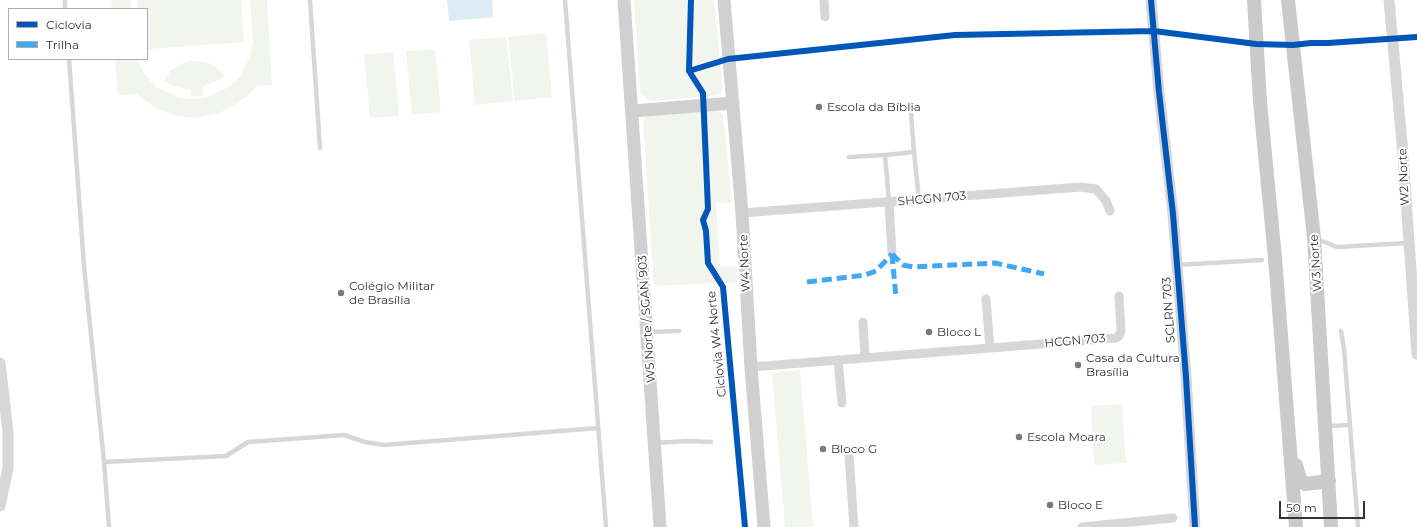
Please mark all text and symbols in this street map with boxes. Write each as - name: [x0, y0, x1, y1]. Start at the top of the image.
- legend: [8, 8, 148, 60]
- text: Ciclovia: [46, 17, 92, 32]
- text: Trilha: [46, 37, 79, 52]
- place label: Escola da Bíblia: [827, 100, 921, 114]
- marker: Escola da Bíblia: [814, 102, 824, 112]
- street label: W2 Norte: [1395, 148, 1413, 206]
- street label: SHCGN 703: [897, 189, 967, 209]
- street label: W4 Norte: [736, 234, 754, 292]
- street label: W3 Norte: [1307, 234, 1325, 292]
- street label: W5 Norte / SGAN 903: [635, 255, 659, 383]
- street label: SCLRN 703: [1160, 277, 1178, 343]
- place label: Colégio Militar de Brasília: [349, 279, 435, 307]
- marker: Colégio Militar de Brasília: [336, 288, 346, 298]
- street label: Ciclovia W4 Norte: [704, 290, 730, 398]
- place label: Bloco L: [937, 325, 981, 339]
- marker: Bloco L: [924, 327, 934, 337]
- street label: HCGN 703: [1044, 331, 1106, 351]
- place label: Casa da Cultura Brasília: [1086, 351, 1180, 379]
- marker: Casa da Cultura Brasília: [1073, 360, 1083, 370]
- place label: Escola Moara: [1027, 430, 1106, 444]
- marker: Escola Moara: [1014, 432, 1024, 442]
- place label: Bloco G: [831, 442, 877, 456]
- marker: Bloco G: [818, 444, 828, 454]
- scale bar: [1281, 493, 1367, 519]
- place label: Bloco E: [1058, 498, 1103, 512]
- marker: Bloco E: [1045, 500, 1055, 510]
- text: 50 m: [1286, 500, 1317, 515]

